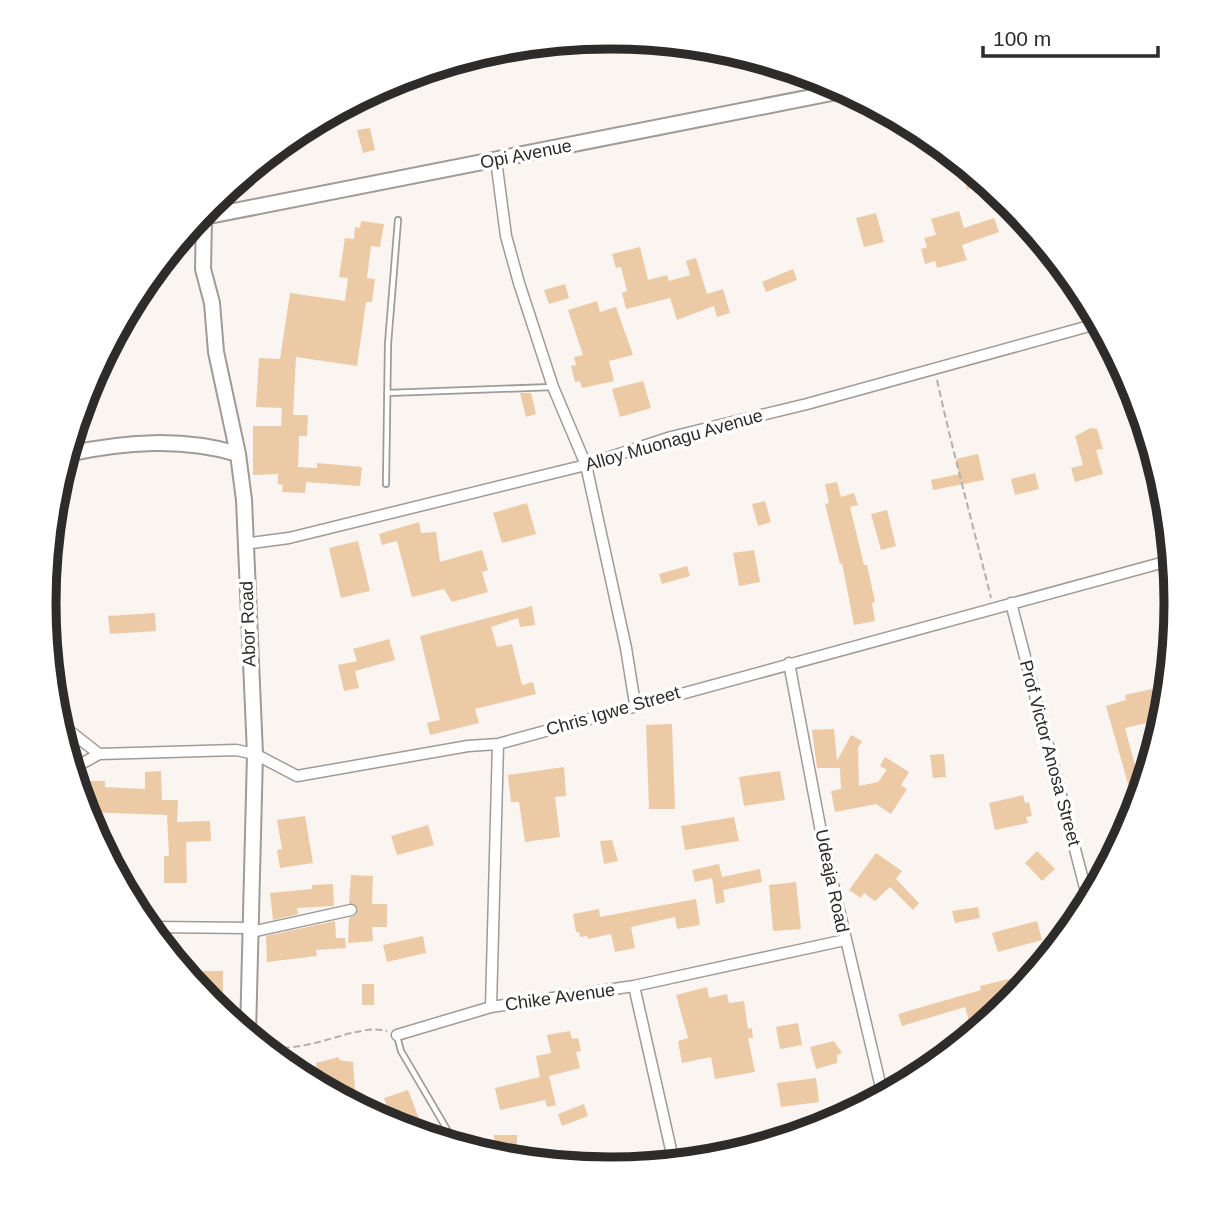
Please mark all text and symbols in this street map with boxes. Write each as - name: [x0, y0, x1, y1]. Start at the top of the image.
- scale bar: [983, 14, 1158, 58]
- text: 100 m: [993, 27, 1051, 50]
- street label: Opi Avenue: [479, 135, 573, 173]
- street label: Alloy Muonagu Avenue: [583, 405, 765, 475]
- street label: Abor Road: [237, 581, 259, 667]
- street label: Prof Victor Anosa Street: [1016, 658, 1084, 848]
- street label: Chris Igwe Street: [544, 682, 682, 740]
- street label: Udeaja Road: [811, 828, 853, 934]
- street label: Chike Avenue: [504, 979, 616, 1015]

